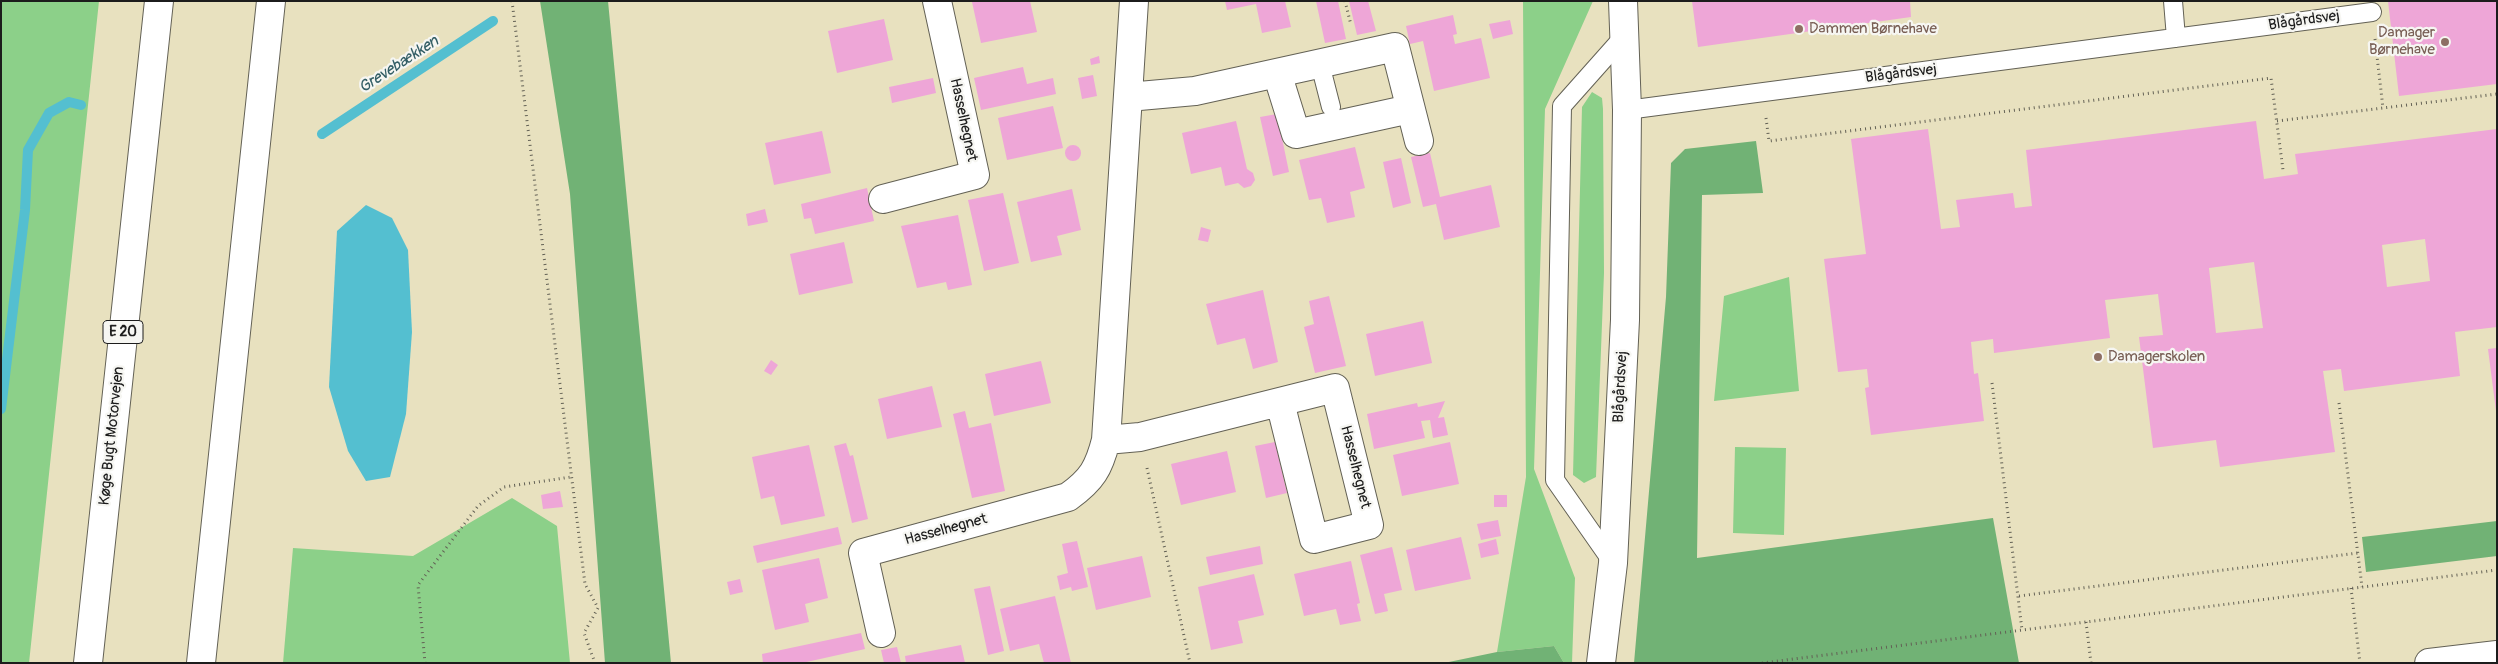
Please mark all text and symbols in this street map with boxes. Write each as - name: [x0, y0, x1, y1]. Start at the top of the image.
- street label: Blågårdsvej: [2267, 7, 2341, 35]
- place label: Dammen Børnehave: [1809, 20, 1937, 38]
- marker: Dammen Børnehave: [1793, 23, 1805, 35]
- place label: Damager Børnehave: [2369, 24, 2435, 59]
- water label: Grevebækken: [355, 32, 443, 98]
- marker: Damager Børnehave: [2439, 36, 2451, 48]
- street label: Blågårdsvej: [1864, 61, 1938, 87]
- street label: Hasselhegnet: [945, 77, 981, 163]
- road number: E 20: [103, 321, 143, 344]
- place label: Damagerskolen: [2108, 348, 2205, 366]
- street label: Blågårdsvej: [1610, 351, 1632, 423]
- marker: Damagerskolen: [2092, 351, 2104, 363]
- street label: Køge Bugt Motorvejen: [96, 366, 128, 506]
- street label: Hasselhegnet: [1336, 424, 1374, 510]
- street label: Hasselhegnet: [903, 510, 989, 550]

